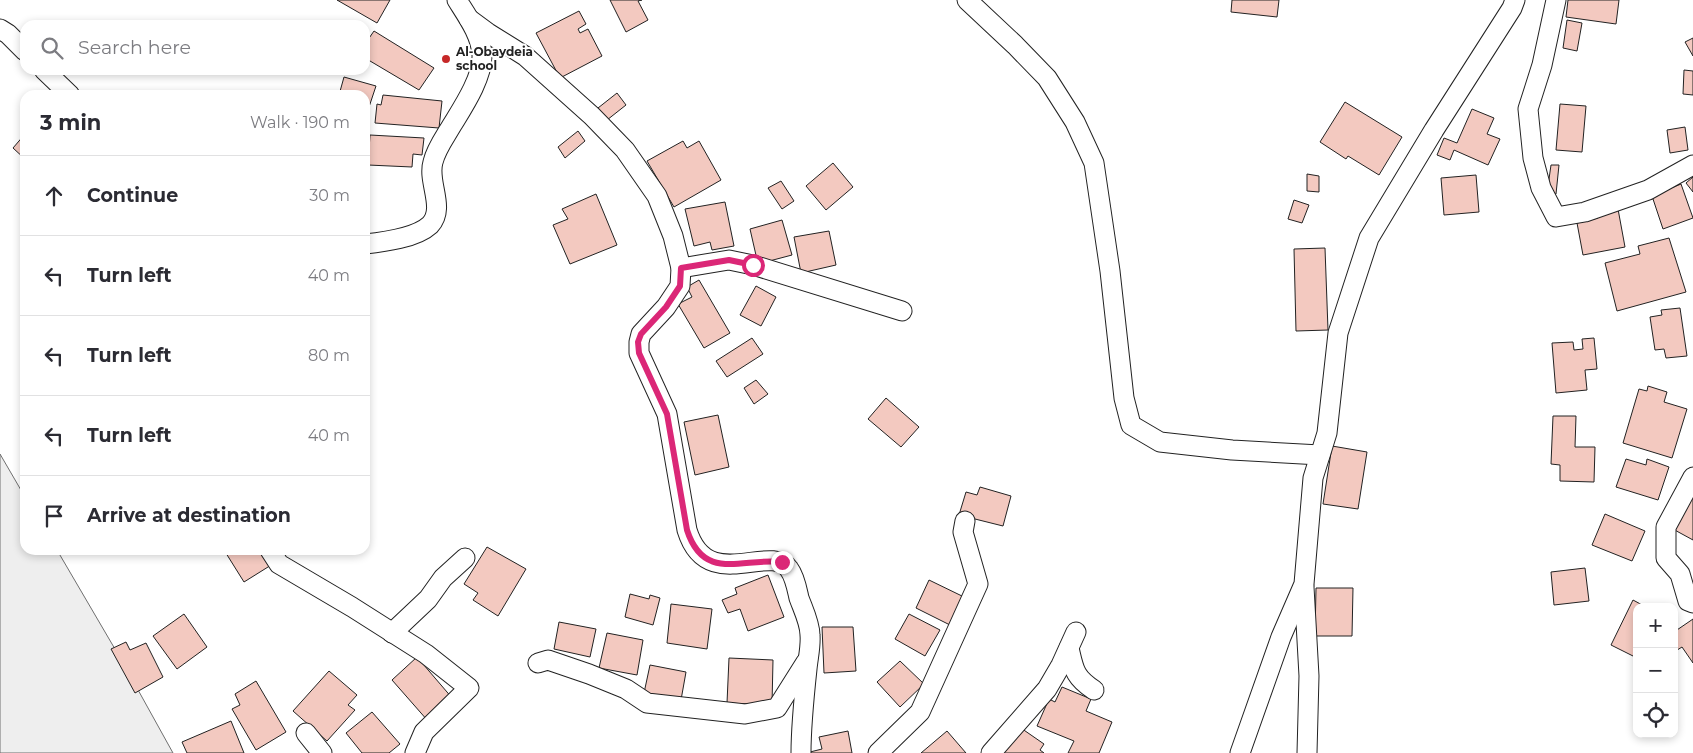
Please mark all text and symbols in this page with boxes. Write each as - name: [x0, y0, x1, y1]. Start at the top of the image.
- search box: [20, 20, 370, 75]
- icon: search: [38, 34, 66, 62]
- text: Search here: [78, 36, 191, 59]
- place label: Al-Obaydeia school: [455, 44, 533, 73]
- marker: Al-Obaydeia school: [440, 53, 452, 65]
- text: 3 min: [40, 110, 101, 135]
- text: Walk · 190 m: [250, 113, 350, 132]
- icon: ahead: [40, 182, 68, 210]
- text: Continue: [87, 184, 178, 207]
- text: 30 m: [309, 186, 350, 205]
- route start: [742, 254, 765, 277]
- icon: left: [40, 262, 68, 290]
- text: Turn left: [87, 264, 172, 287]
- text: 40 m: [308, 266, 350, 285]
- icon: left: [40, 342, 68, 370]
- text: Turn left: [87, 344, 172, 367]
- text: 80 m: [308, 346, 350, 365]
- icon: left: [40, 422, 68, 450]
- text: Turn left: [87, 424, 172, 447]
- text: 40 m: [308, 426, 350, 445]
- icon: arrive: [40, 502, 68, 530]
- text: Arrive at destination: [87, 504, 291, 527]
- route end: [771, 551, 794, 574]
- map controls: [1633, 603, 1678, 738]
- button: +: [1633, 603, 1678, 648]
- button: −: [1633, 648, 1678, 693]
- button: locate: [1633, 693, 1678, 738]

